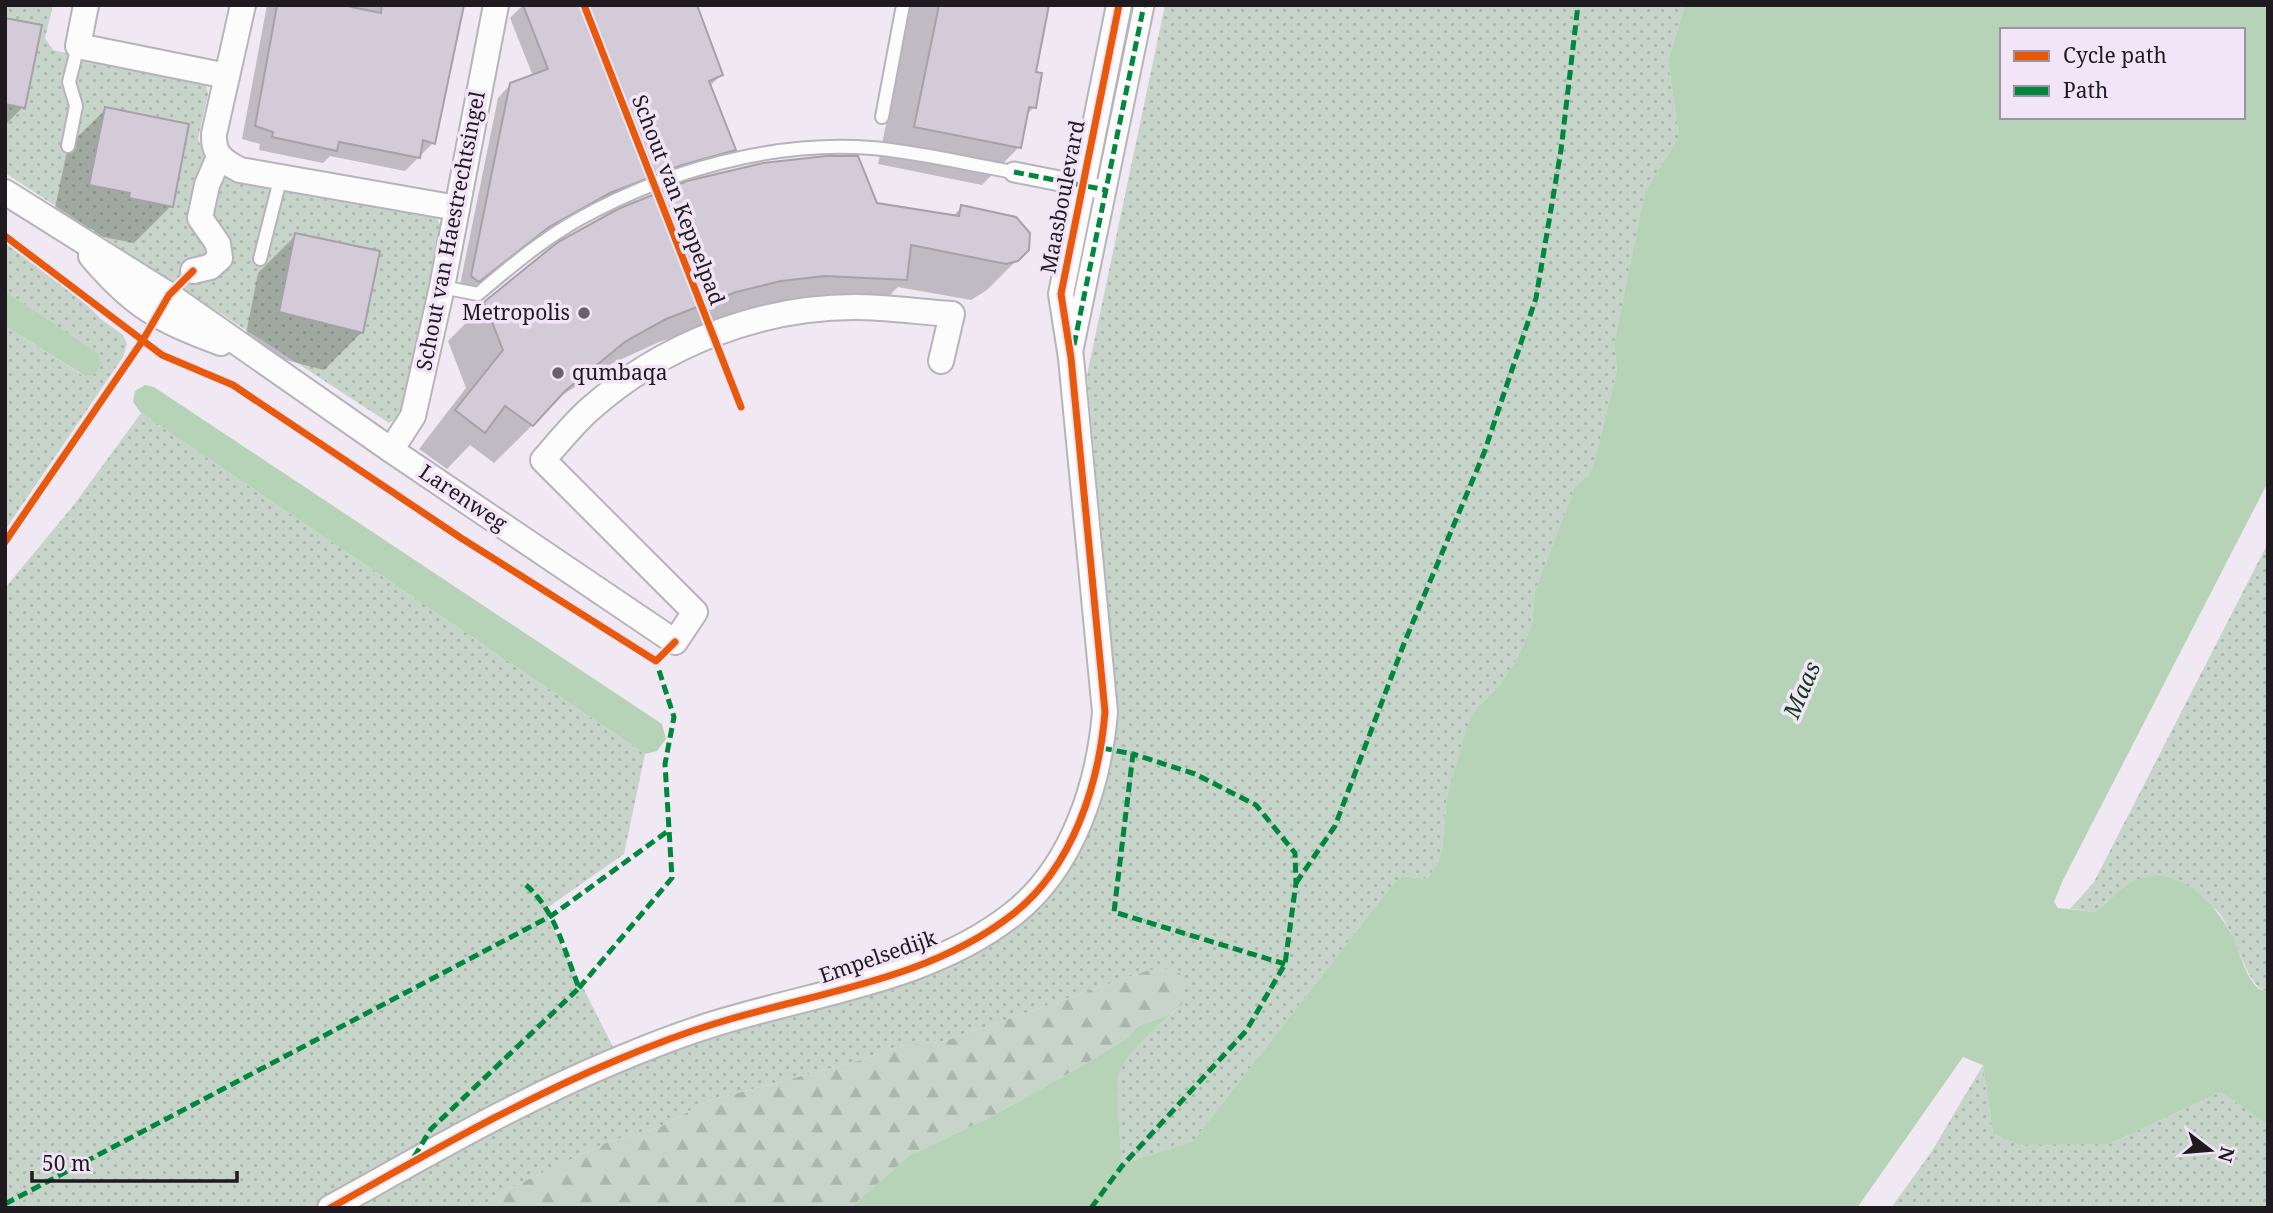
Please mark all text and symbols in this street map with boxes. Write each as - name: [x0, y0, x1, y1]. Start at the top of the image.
- legend: [2000, 28, 2245, 119]
- text: Cycle path: [2063, 41, 2167, 69]
- text: Path: [2063, 76, 2108, 104]
- street label: Schout van Haestrechtsingel: [409, 88, 491, 373]
- street label: Schout van Keppelpad: [626, 91, 732, 309]
- street label: Maasboulevard: [1033, 118, 1091, 276]
- place label: Metropolis: [462, 298, 570, 326]
- marker: Metropolis: [576, 305, 592, 321]
- place label: qumbaqa: [572, 358, 668, 386]
- marker: qumbaqa: [550, 365, 566, 381]
- street label: Larenweg: [414, 458, 514, 537]
- water label: Maas: [1774, 656, 1827, 724]
- street label: Empelsedijk: [815, 923, 941, 989]
- north arrow: [2175, 1115, 2245, 1185]
- scale bar: [32, 1140, 236, 1184]
- text: N: [2212, 1144, 2241, 1165]
- text: 50 m: [42, 1149, 91, 1177]

